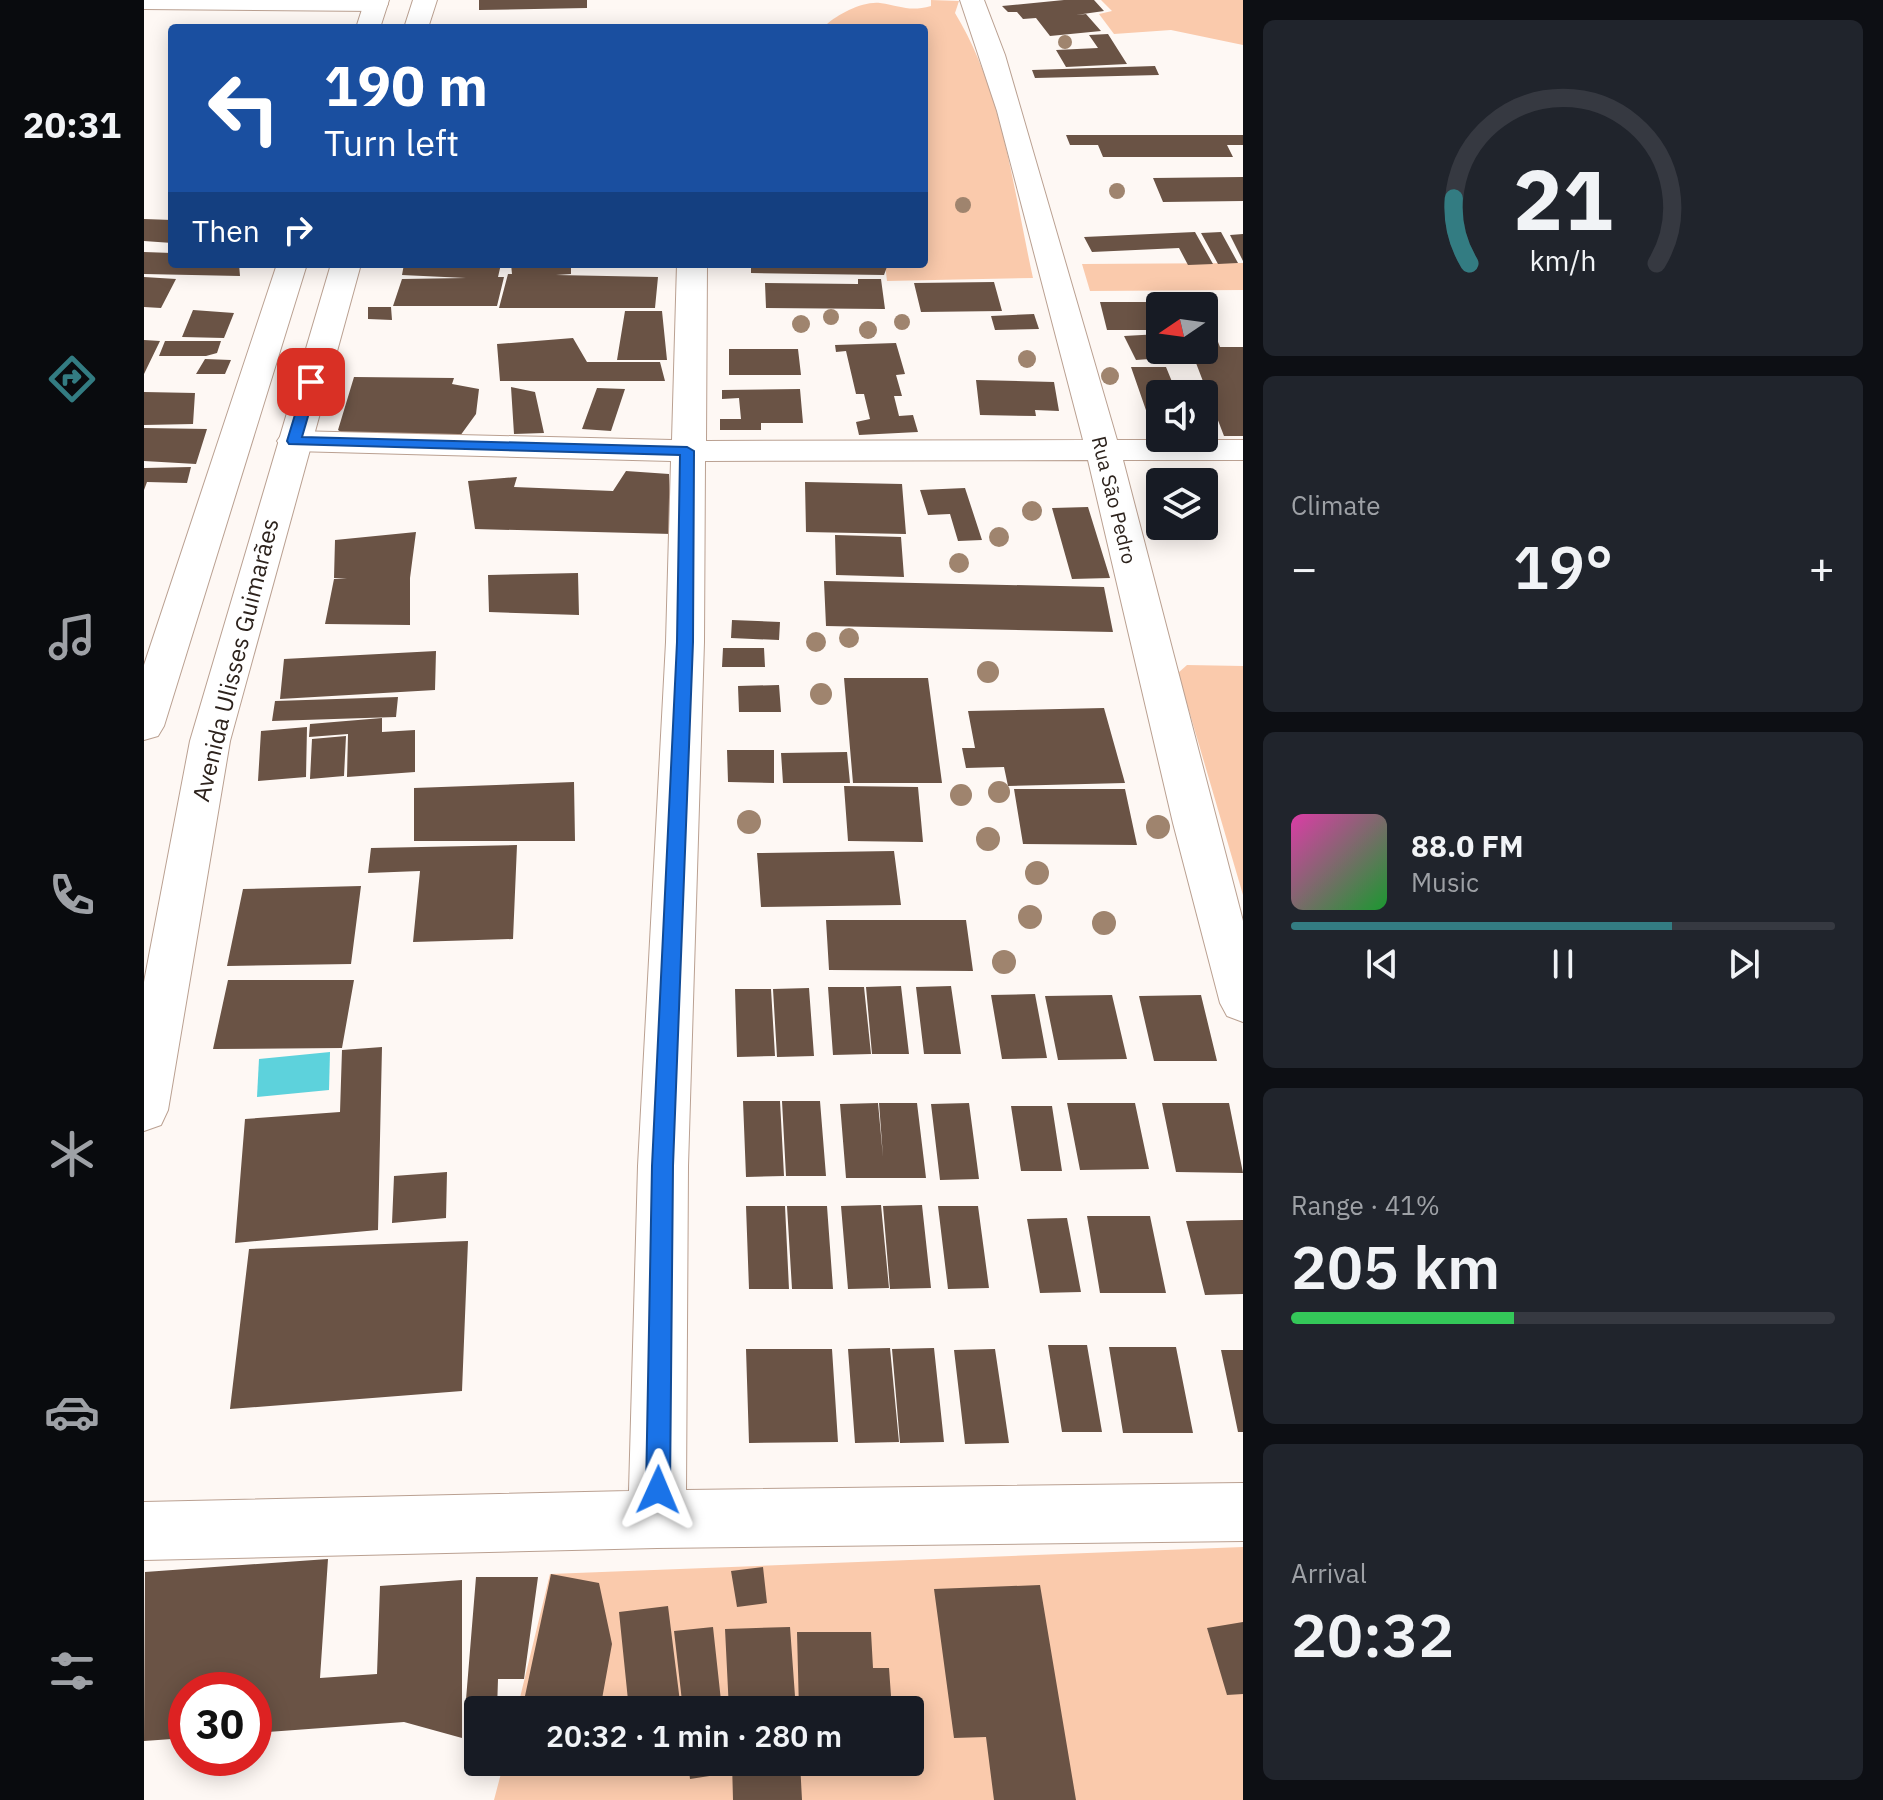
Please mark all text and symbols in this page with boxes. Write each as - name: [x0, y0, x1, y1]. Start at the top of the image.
- text: 190 m: [324, 49, 488, 121]
- icon: left: [192, 56, 296, 160]
- text: 20:31: [23, 101, 121, 148]
- text: Turn left: [324, 119, 459, 166]
- text: 21: [1513, 145, 1613, 253]
- icon: right: [276, 208, 320, 252]
- text: Then: [192, 211, 260, 250]
- text: km/h: [1529, 242, 1597, 279]
- north arrow: [1146, 292, 1218, 364]
- map controls: [1146, 292, 1218, 540]
- pin: [277, 348, 345, 416]
- icon: directions: [44, 351, 100, 407]
- icon: arrive: [289, 360, 333, 404]
- button: sound: [1146, 380, 1218, 452]
- street label: Rua São Pedro: [1086, 433, 1143, 566]
- button: layers: [1146, 468, 1218, 540]
- text: Climate: [1291, 488, 1381, 522]
- street label: Avenida Ulisses Guimarães: [184, 515, 286, 805]
- text: 19°: [1513, 527, 1613, 606]
- text: −: [1291, 539, 1317, 596]
- text: +: [1809, 539, 1835, 596]
- icon: music: [44, 609, 100, 665]
- text: 88.0 FM: [1411, 826, 1524, 865]
- text: Music: [1411, 865, 1479, 899]
- icon: phone: [44, 867, 100, 923]
- icon: previous: [1360, 942, 1404, 986]
- icon: pause: [1541, 942, 1585, 986]
- icon: next: [1722, 942, 1766, 986]
- icon: climate: [44, 1126, 100, 1182]
- text: Range · 41%: [1291, 1188, 1440, 1222]
- text: 205 km: [1291, 1227, 1500, 1306]
- icon: car: [44, 1384, 100, 1440]
- position arrow: [616, 1448, 700, 1532]
- text: Arrival: [1291, 1556, 1367, 1590]
- text: 20:32: [1291, 1595, 1454, 1674]
- icon: filters: [44, 1643, 100, 1699]
- speed limit sign: 30: [168, 1672, 272, 1776]
- text: 20:32 · 1 min · 280 m: [546, 1716, 842, 1755]

